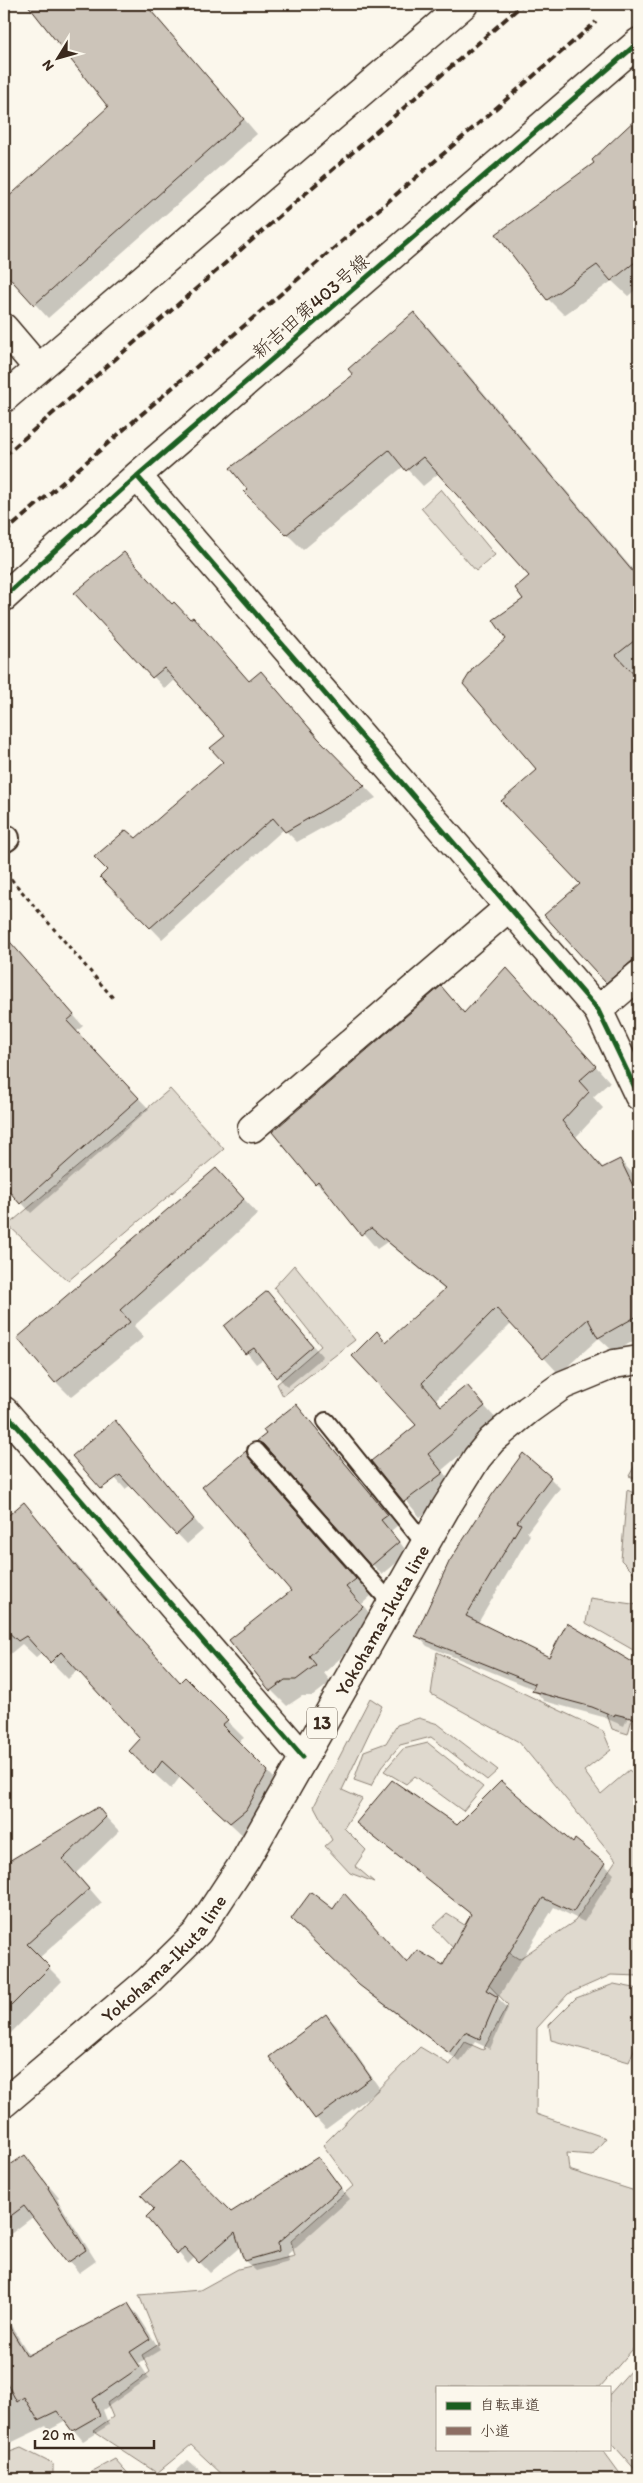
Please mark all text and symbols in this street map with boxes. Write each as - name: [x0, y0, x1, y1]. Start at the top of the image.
- north arrow: [32, 32, 82, 82]
- text: N: [38, 57, 58, 74]
- street label: 新吉田第403号線: [247, 249, 374, 363]
- street label: Yokohama-Ikuta line: [330, 1540, 434, 1700]
- road number: 13: [307, 1708, 337, 1739]
- street label: Yokohama-Ikuta line: [97, 1890, 231, 2028]
- legend: [436, 2386, 610, 2450]
- text: 自転車道: [480, 2396, 540, 2414]
- scale bar: [35, 2418, 154, 2450]
- text: 小道: [480, 2422, 510, 2440]
- text: 20 m: [42, 2426, 76, 2444]

